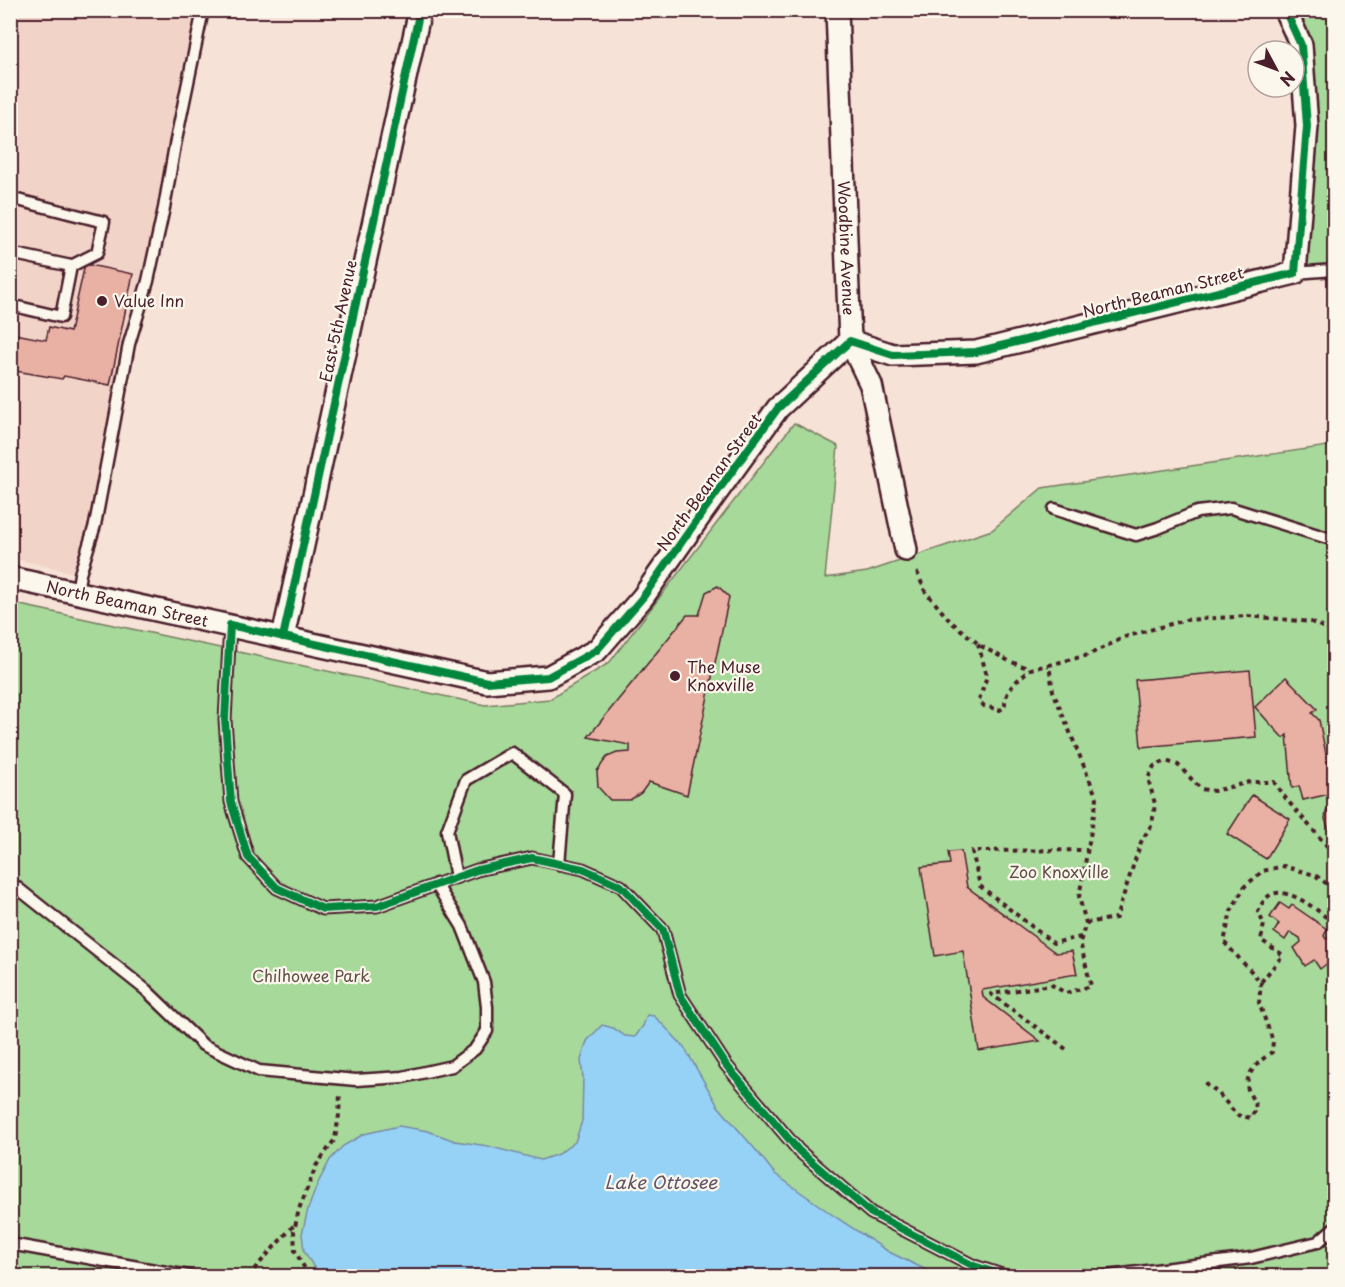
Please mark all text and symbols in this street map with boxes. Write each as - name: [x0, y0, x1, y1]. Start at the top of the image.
- north arrow: [1246, 39, 1306, 99]
- text: N: [1275, 67, 1301, 92]
- street label: Woodbine Avenue: [833, 180, 862, 315]
- street label: East 5th Avenue: [312, 257, 362, 384]
- street label: North Beaman Street: [1080, 259, 1246, 323]
- place label: Value Inn: [114, 288, 184, 312]
- marker: Value Inn: [95, 294, 109, 308]
- street label: North Beaman Street: [650, 408, 766, 555]
- street label: North Beaman Street: [44, 573, 211, 632]
- place label: The Muse Knoxville: [687, 654, 761, 696]
- marker: The Muse Knoxville: [668, 669, 682, 683]
- park label: Zoo Knoxville: [1009, 859, 1109, 883]
- park label: Chilhowee Park: [252, 963, 370, 987]
- water label: Lake Ottosee: [605, 1168, 718, 1195]

